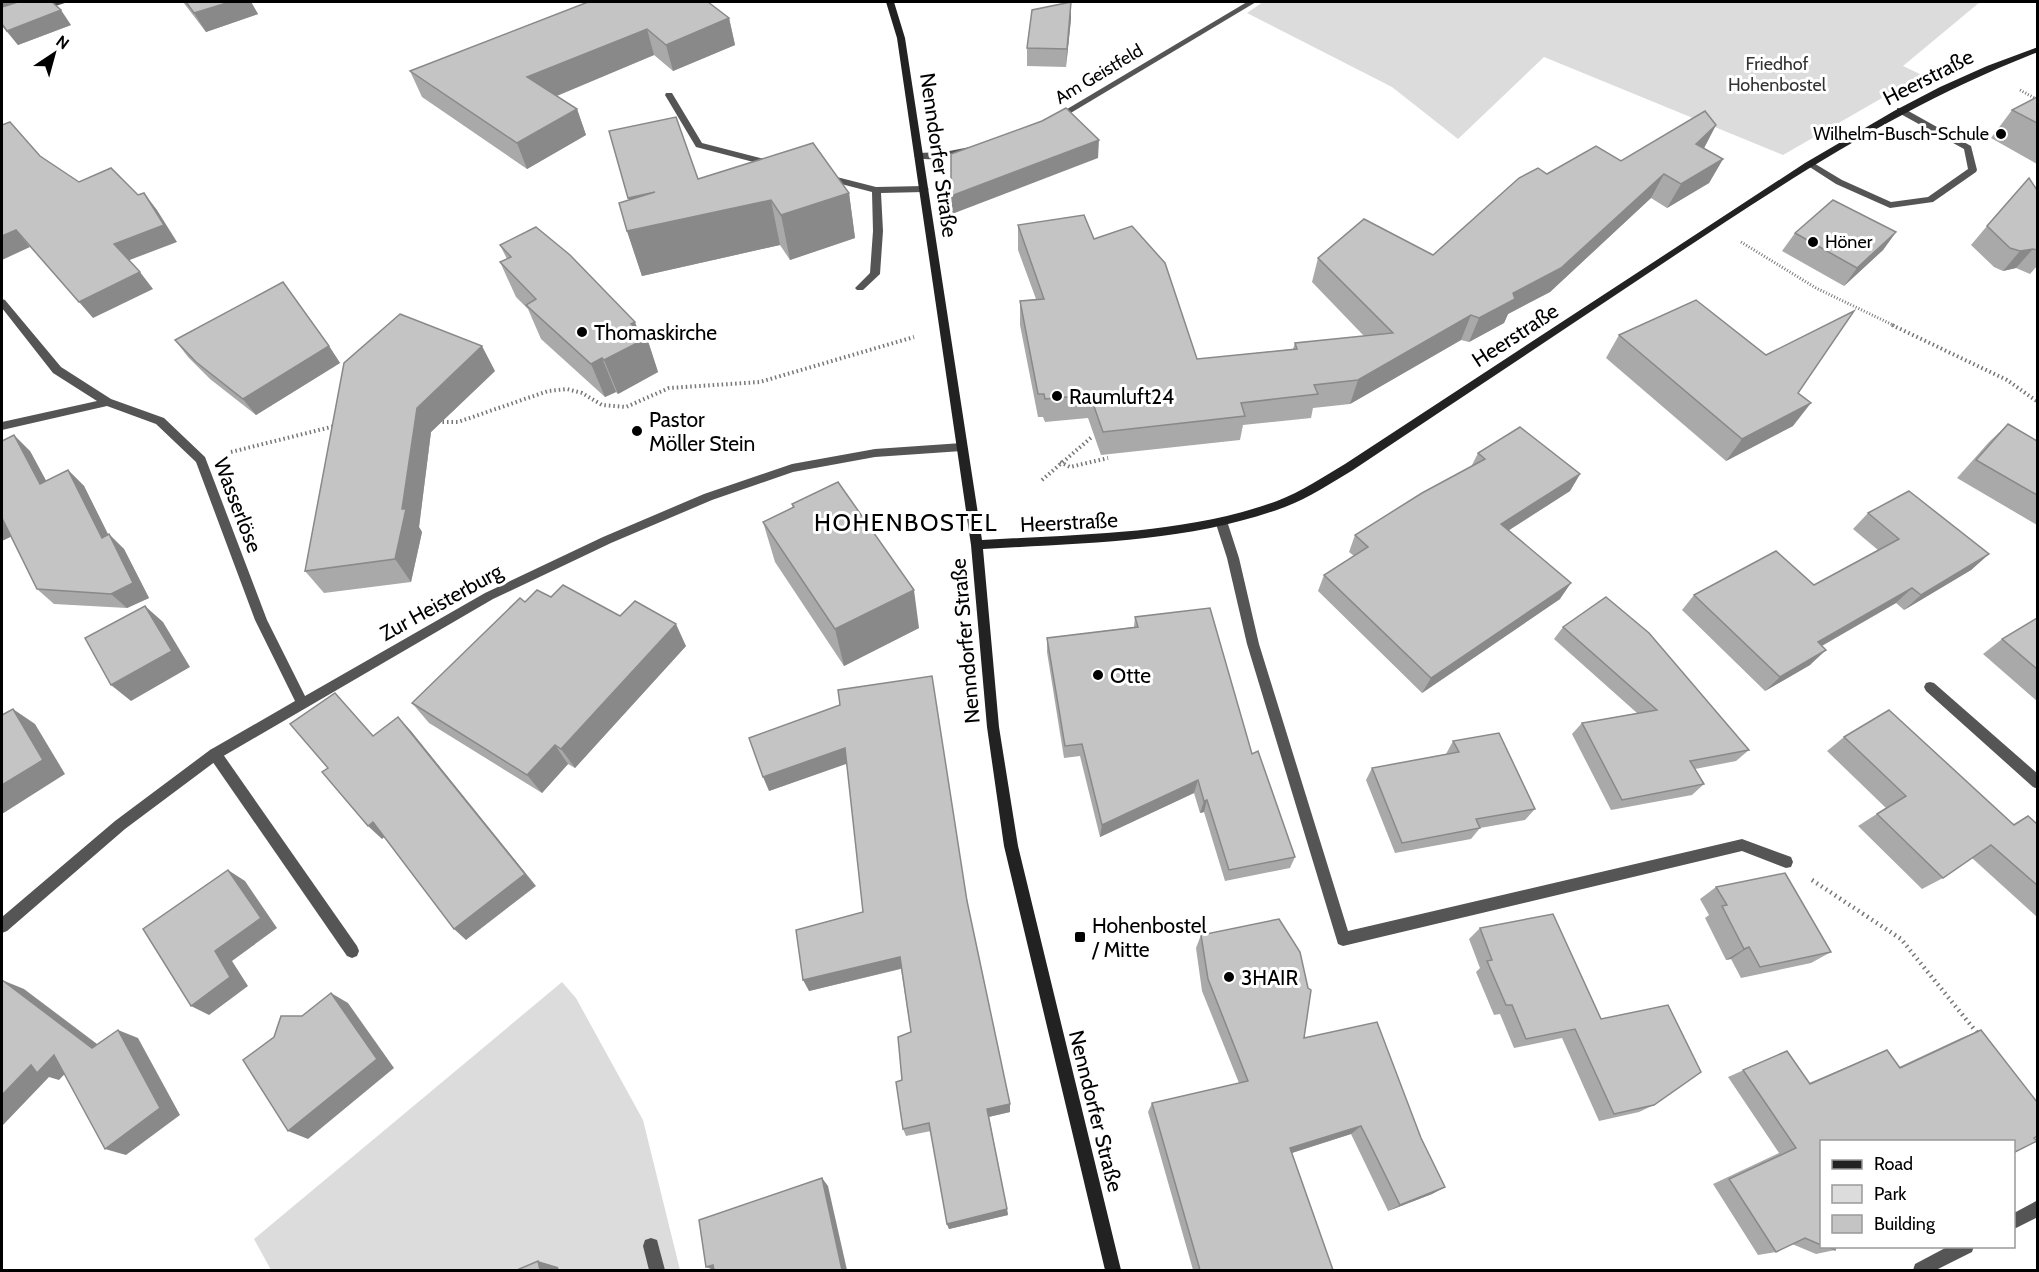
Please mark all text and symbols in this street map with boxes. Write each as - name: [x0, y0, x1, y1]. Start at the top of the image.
- north arrow: [24, 24, 84, 84]
- text: N: [52, 31, 73, 53]
- street label: Am Geistfeld: [1051, 39, 1147, 109]
- street label: Heerstraße: [1879, 44, 1977, 110]
- park label: Friedhof Hohenbostel: [1728, 53, 1827, 96]
- street label: Nenndorfer Straße: [915, 71, 963, 239]
- place label: Wilhelm-Busch-Schule: [1813, 123, 1989, 145]
- marker: Wilhelm-Busch-Schule: [1994, 127, 2008, 141]
- place label: Höner: [1825, 231, 1873, 253]
- marker: Höner: [1806, 235, 1820, 249]
- street label: Heerstraße: [1467, 298, 1563, 372]
- place label: Thomaskirche: [594, 320, 717, 345]
- marker: Thomaskirche: [575, 325, 589, 339]
- place label: Raumluft24: [1069, 384, 1174, 409]
- marker: Raumluft24: [1050, 389, 1064, 403]
- place label: Pastor Möller Stein: [649, 407, 755, 456]
- marker: Pastor Möller Stein: [630, 424, 644, 438]
- street label: Wasserlöse: [208, 454, 268, 556]
- street label: Heerstraße: [1020, 507, 1119, 537]
- district label: HOHENBOSTEL: [814, 508, 998, 537]
- street label: Nenndorfer Straße: [945, 557, 985, 725]
- street label: Zur Heisterburg: [376, 558, 507, 646]
- place label: Otte: [1110, 663, 1151, 688]
- marker: Otte: [1091, 668, 1105, 682]
- place label: Hohenbostel / Mitte: [1091, 913, 1207, 962]
- marker: Hohenbostel / Mitte: [1073, 930, 1087, 944]
- place label: 3HAIR: [1241, 965, 1298, 990]
- marker: 3HAIR: [1222, 970, 1236, 984]
- street label: Nenndorfer Straße: [1064, 1028, 1128, 1195]
- legend: [1820, 1140, 2015, 1248]
- text: Road: [1874, 1153, 1913, 1175]
- text: Park: [1874, 1183, 1907, 1205]
- text: Building: [1874, 1213, 1936, 1235]

